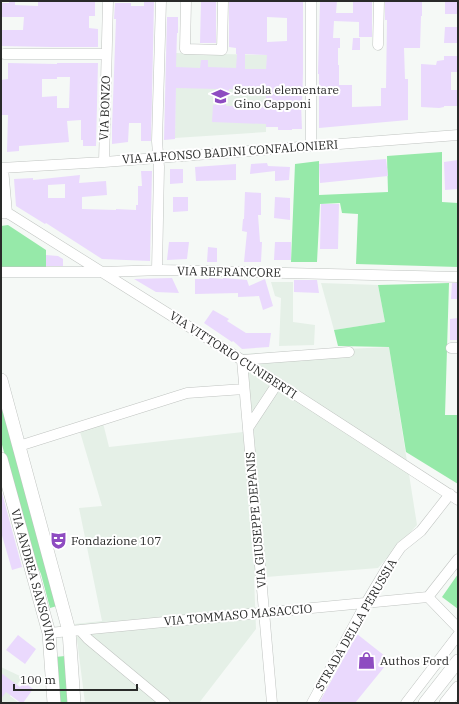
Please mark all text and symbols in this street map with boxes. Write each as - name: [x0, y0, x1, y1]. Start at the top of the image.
- street label: VIA BONZO: [96, 75, 113, 141]
- place label: Scuola elementare Gino Capponi: [234, 82, 339, 111]
- school or university icon: Scuola elementare Gino Capponi: [211, 87, 231, 107]
- street label: VIA ALFONSO BADINI CONFALONIERI: [121, 136, 339, 167]
- street label: VIA REFRANCORE: [177, 263, 281, 280]
- street label: VIA VITTORIO CUNIBERTI: [167, 308, 300, 401]
- street label: VIA GIUSEPPE DEPANIS: [242, 451, 269, 589]
- street label: VIA ANDREA SANSOVINO: [8, 507, 58, 651]
- theatre icon: Fondazione 107: [48, 531, 68, 551]
- place label: Fondazione 107: [71, 533, 161, 548]
- street label: STRADA DELLA PERUSSIA: [312, 555, 400, 694]
- street label: VIA TOMMASO MASACCIO: [163, 601, 313, 628]
- shop icon: Authos Ford: [357, 651, 377, 671]
- place label: Authos Ford: [380, 653, 449, 668]
- scale bar: [14, 666, 137, 692]
- text: 100 m: [20, 672, 56, 687]

